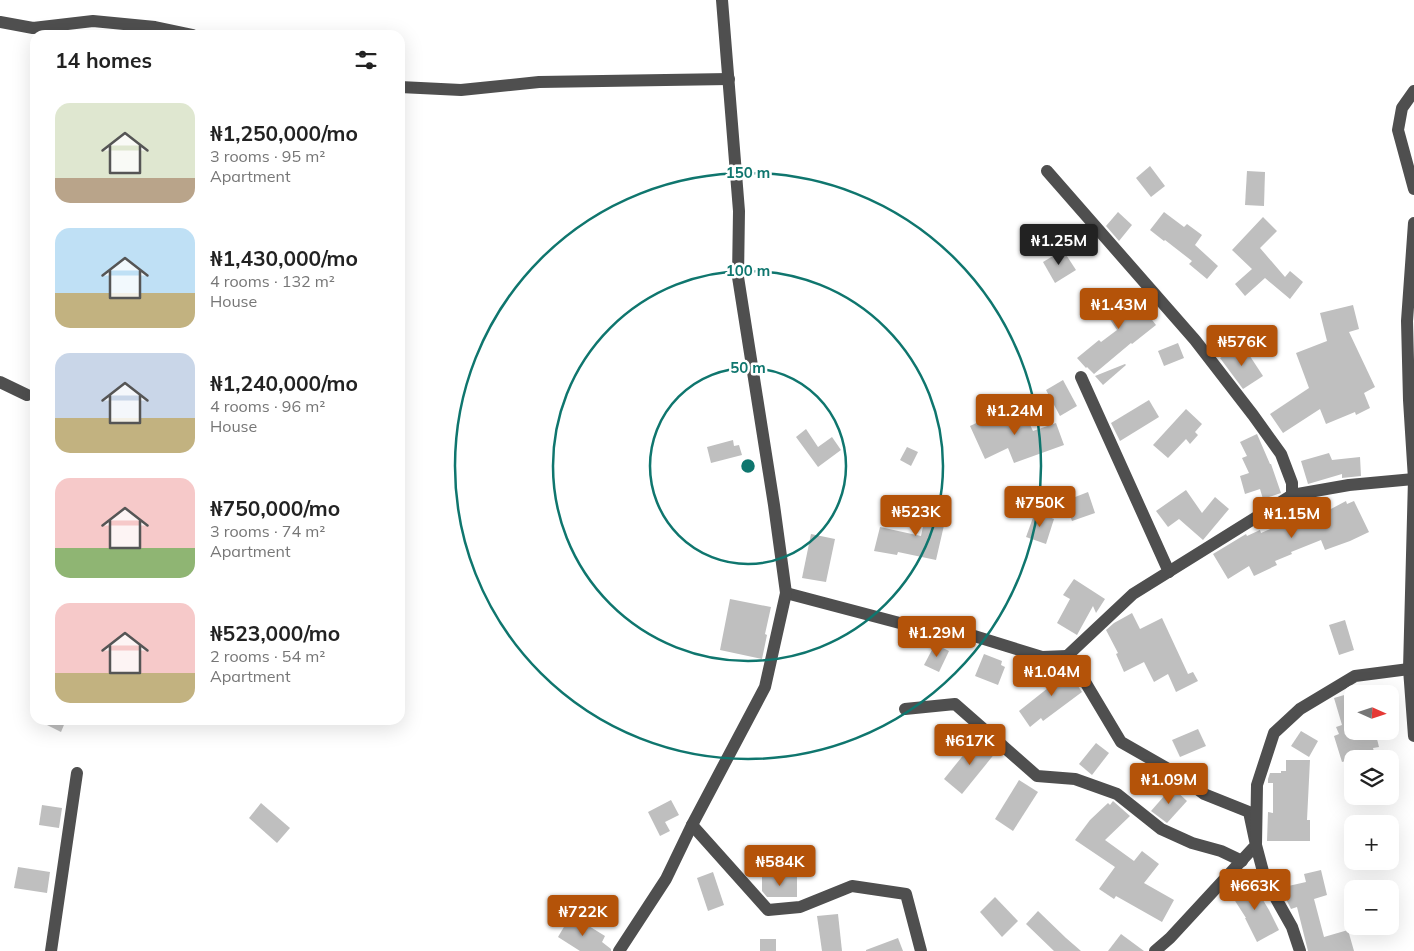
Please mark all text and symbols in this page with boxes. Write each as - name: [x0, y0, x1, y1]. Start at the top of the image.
- icon: filters: [352, 46, 380, 74]
- text: 14 homes: [55, 47, 152, 73]
- text: ₦1,250,000/mo: [210, 120, 358, 146]
- icon: home: [95, 123, 155, 183]
- text: 3 rooms · 95 m²: [210, 146, 325, 166]
- text: 150 m: [726, 163, 770, 182]
- text: Apartment: [210, 166, 291, 186]
- pin: ₦1.25M: [1018, 224, 1100, 266]
- text: ₦1.25M: [1031, 230, 1087, 250]
- text: ₦1,430,000/mo: [210, 245, 358, 271]
- icon: home: [95, 248, 155, 308]
- text: 100 m: [726, 261, 770, 280]
- text: 4 rooms · 132 m²: [210, 271, 335, 291]
- pin: ₦1.43M: [1078, 288, 1160, 330]
- text: House: [210, 291, 257, 311]
- text: ₦1.43M: [1091, 294, 1147, 314]
- pin: ₦576K: [1207, 324, 1277, 367]
- text: ₦576K: [1217, 331, 1267, 351]
- text: 50 m: [730, 358, 766, 377]
- text: ₦1,240,000/mo: [210, 370, 358, 396]
- icon: home: [95, 373, 155, 433]
- pin: ₦1.24M: [974, 394, 1056, 436]
- text: 4 rooms · 96 m²: [210, 396, 325, 416]
- text: ₦1.24M: [987, 400, 1043, 420]
- text: House: [210, 416, 257, 436]
- centre of rings: [739, 457, 757, 475]
- pin: ₦750K: [1005, 486, 1075, 528]
- text: ₦750K: [1015, 492, 1065, 512]
- pin: ₦523K: [881, 494, 951, 537]
- text: ₦750,000/mo: [210, 495, 340, 521]
- pin: ₦1.15M: [1251, 496, 1333, 539]
- icon: home: [95, 498, 155, 558]
- text: ₦523K: [891, 501, 941, 521]
- text: ₦1.15M: [1264, 503, 1320, 523]
- text: 3 rooms · 74 m²: [210, 521, 325, 541]
- text: Apartment: [210, 541, 291, 561]
- pin: ₦1.29M: [896, 616, 978, 658]
- text: ₦523,000/mo: [210, 620, 340, 646]
- text: ₦1.29M: [909, 622, 965, 642]
- icon: home: [95, 623, 155, 683]
- text: 2 rooms · 54 m²: [210, 646, 325, 666]
- pin: ₦1.04M: [1011, 654, 1093, 697]
- text: ₦1.04M: [1024, 661, 1080, 681]
- text: Apartment: [210, 666, 291, 686]
- north arrow: [1344, 685, 1399, 740]
- map controls: [1344, 685, 1399, 935]
- pin: ₦617K: [935, 724, 1005, 766]
- text: ₦617K: [945, 730, 995, 750]
- button: layers: [1344, 750, 1399, 805]
- pin: ₦1.09M: [1128, 762, 1210, 805]
- text: ₦1.09M: [1141, 769, 1197, 789]
- button: +: [1344, 815, 1399, 870]
- pin: ₦584K: [745, 844, 815, 887]
- text: ₦584K: [755, 851, 805, 871]
- pin: ₦663K: [1220, 868, 1290, 911]
- text: ₦663K: [1230, 875, 1280, 895]
- button: −: [1344, 880, 1399, 935]
- pin: ₦722K: [548, 894, 618, 937]
- text: ₦722K: [558, 901, 608, 921]

